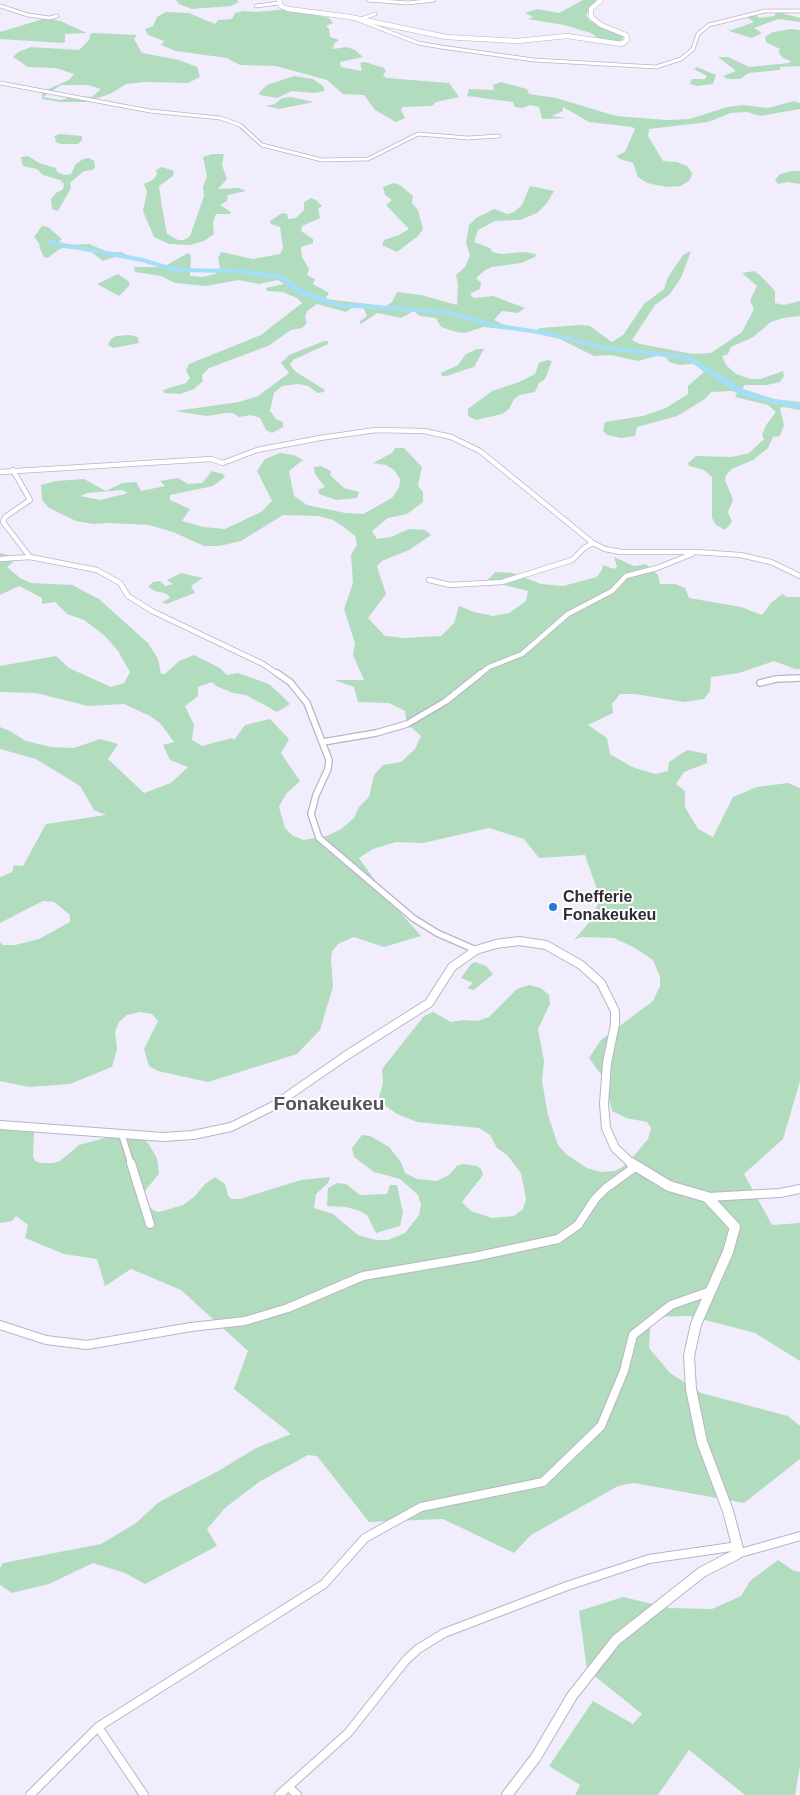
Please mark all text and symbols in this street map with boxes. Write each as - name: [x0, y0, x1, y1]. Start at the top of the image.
- place label: Chefferie Fonakeukeu: [563, 888, 656, 926]
- marker: Chefferie Fonakeukeu: [547, 901, 559, 913]
- district label: Fonakeukeu: [274, 1094, 384, 1116]

